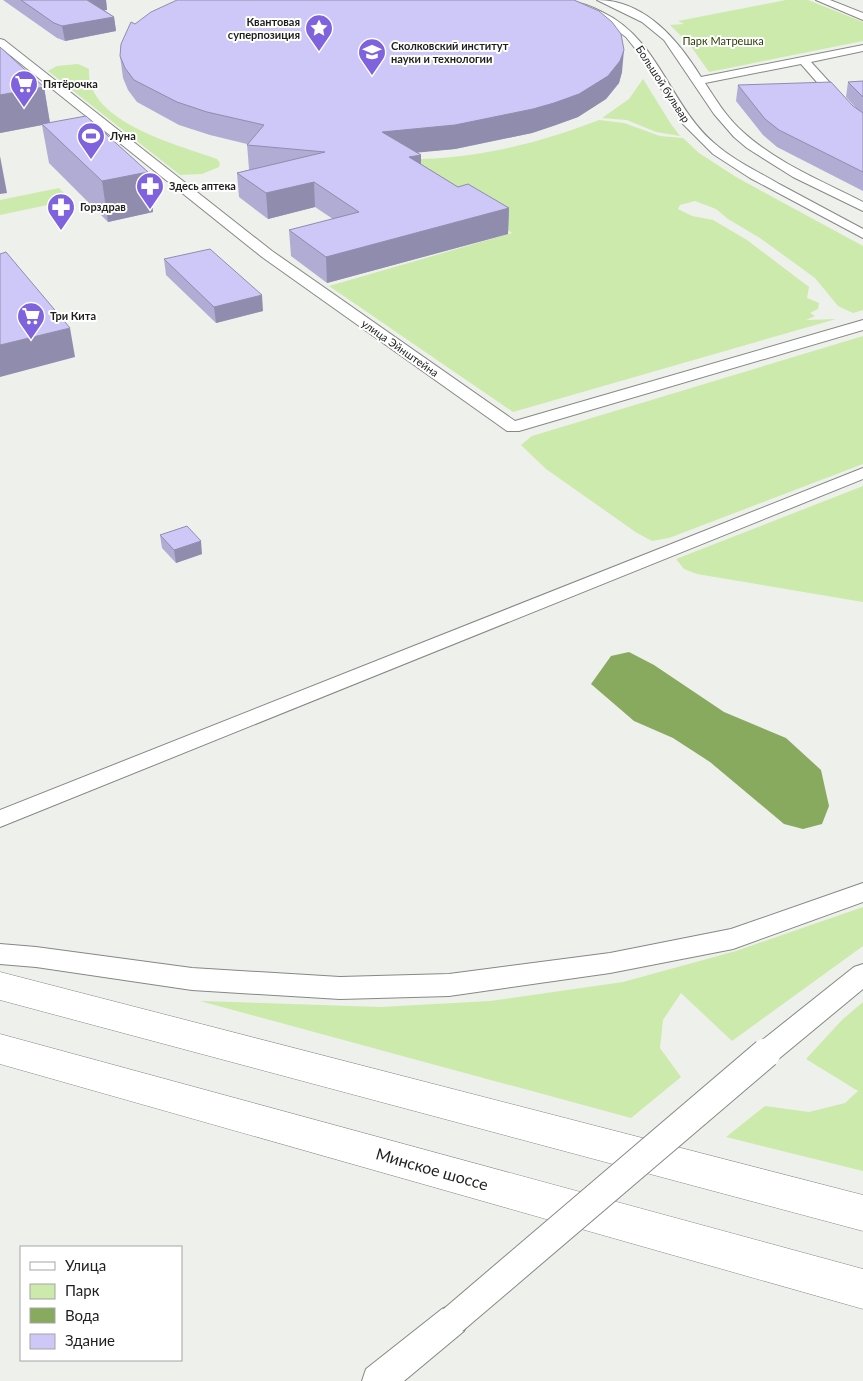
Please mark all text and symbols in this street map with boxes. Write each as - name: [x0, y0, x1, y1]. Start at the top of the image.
- place icon: Квантовая суперпозиция: [304, 13, 334, 52]
- place label: Квантовая суперпозиция: [228, 15, 300, 41]
- park label: Парк Матрешка: [682, 34, 764, 47]
- school or university icon: Сколковский институт науки и технологии: [357, 37, 387, 76]
- place label: Сколковский институт науки и технологии: [391, 39, 509, 65]
- street label: Большой бульвар: [634, 43, 693, 125]
- supermarket icon: Пятёрочка: [9, 69, 39, 108]
- place label: Пятёрочка: [43, 77, 98, 90]
- sports icon: Луна: [76, 121, 106, 160]
- place label: Луна: [109, 129, 136, 142]
- pharmacy icon: Здесь аптека: [135, 171, 165, 210]
- place label: Здесь аптека: [169, 179, 236, 192]
- pharmacy icon: Горздрав: [46, 192, 76, 231]
- place label: Горздрав: [80, 200, 126, 213]
- supermarket icon: Три Кита: [16, 301, 46, 340]
- place label: Три Кита: [50, 309, 96, 322]
- street label: улица Эйнштейна: [359, 316, 441, 379]
- street label: Минское шоссе: [374, 1143, 490, 1194]
- legend: [20, 1246, 182, 1361]
- text: Улица: [65, 1256, 106, 1274]
- text: Парк: [65, 1281, 100, 1299]
- text: Вода: [65, 1306, 100, 1324]
- text: Здание: [65, 1331, 115, 1349]

